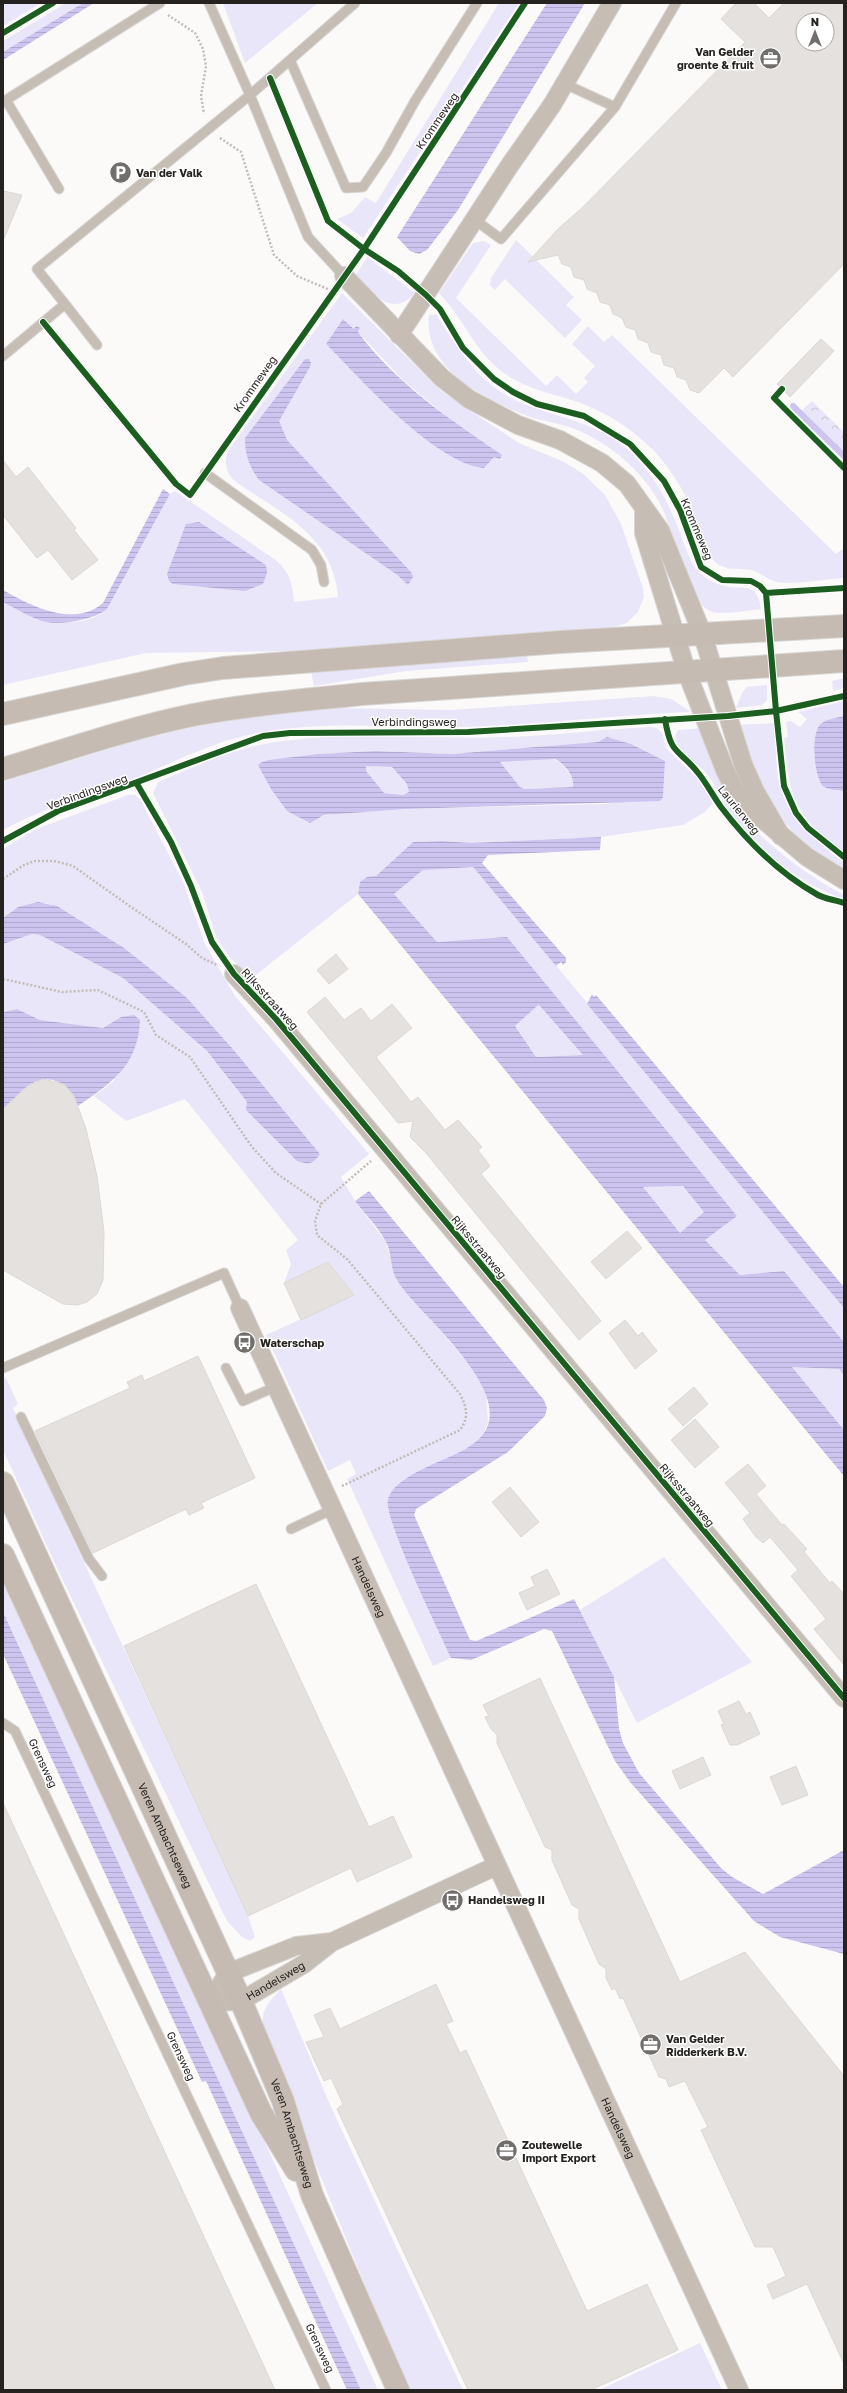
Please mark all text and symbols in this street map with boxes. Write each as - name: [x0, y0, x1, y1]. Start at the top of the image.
- north arrow: [795, 12, 835, 52]
- text: N: [811, 15, 819, 28]
- place label: Van Gelder groente & fruit: [677, 45, 755, 71]
- office icon: Van Gelder groente & fruit: [757, 45, 783, 71]
- street label: Krommeweg: [413, 90, 460, 152]
- parking icon: Van der Valk: [108, 160, 134, 186]
- place label: Van der Valk: [136, 166, 203, 179]
- street label: Krommeweg: [230, 353, 279, 414]
- street label: Krommeweg: [679, 496, 716, 562]
- street label: Verbindingsweg: [372, 715, 456, 728]
- street label: Verbindingsweg: [45, 771, 129, 812]
- street label: Laurierweg: [716, 783, 763, 837]
- street label: Rijksstraatweg: [239, 965, 302, 1032]
- street label: Rijksstraatweg: [449, 1212, 510, 1281]
- bus stop icon: Waterschap: [232, 1330, 258, 1356]
- place label: Waterschap: [260, 1336, 325, 1349]
- street label: Rijksstraatweg: [657, 1460, 718, 1529]
- street label: Handelsweg: [349, 1554, 389, 1619]
- street label: Grensweg: [26, 1736, 61, 1789]
- street label: Veren Ambachtseweg: [136, 1781, 195, 1890]
- bus stop icon: Handelsweg II: [439, 1887, 465, 1913]
- place label: Handelsweg II: [468, 1893, 545, 1906]
- street label: Handelsweg: [244, 1958, 307, 2003]
- street label: Grensweg: [164, 2029, 199, 2082]
- office icon: Van Gelder Ridderkerk B.V.: [637, 2032, 663, 2058]
- place label: Van Gelder Ridderkerk B.V.: [666, 2032, 747, 2058]
- street label: Veren Ambachtseweg: [268, 2076, 316, 2189]
- street label: Handelsweg: [599, 2095, 638, 2160]
- office icon: Zoutewelle Import Export: [494, 2138, 520, 2164]
- place label: Zoutewelle Import Export: [522, 2138, 597, 2164]
- street label: Grensweg: [303, 2321, 338, 2374]

